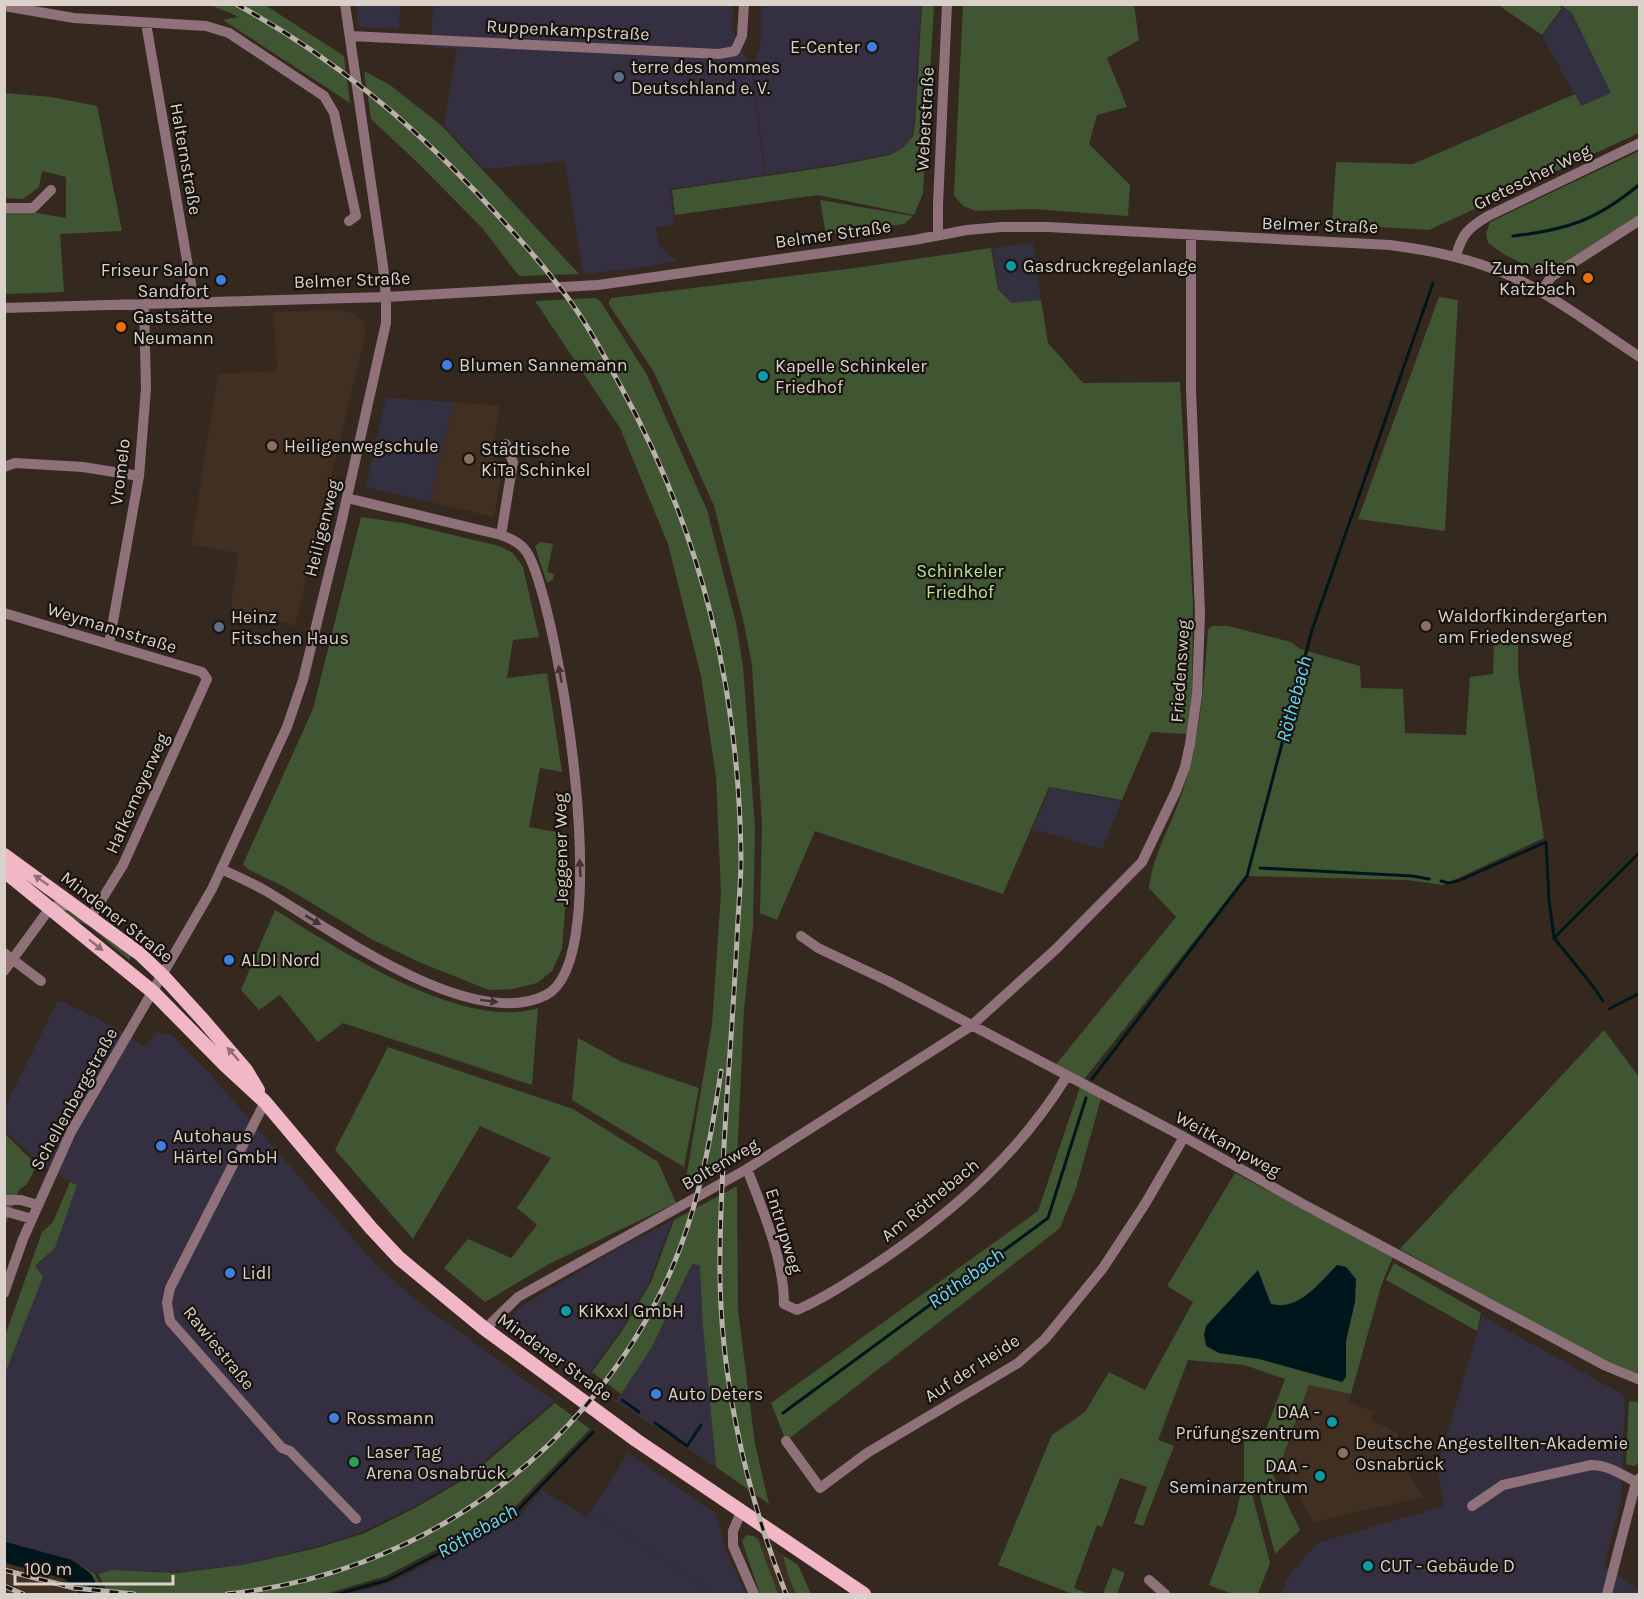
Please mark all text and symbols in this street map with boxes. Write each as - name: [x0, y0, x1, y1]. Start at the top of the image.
- street label: Ruppenkampstraße: [486, 15, 650, 45]
- place label: E-Center: [790, 36, 860, 58]
- marker: E-Center: [865, 40, 879, 54]
- place label: terre des hommes Deutschland e. V.: [631, 56, 780, 99]
- street label: Weberstraße: [911, 66, 939, 172]
- marker: terre des hommes Deutschland e. V.: [612, 70, 626, 84]
- street label: Halternstraße: [165, 101, 207, 217]
- street label: Gretescher Weg: [1470, 139, 1594, 215]
- street label: Belmer Straße: [1261, 212, 1379, 238]
- street label: Belmer Straße: [774, 215, 892, 253]
- place label: Gasdruckregelanlage: [1023, 255, 1197, 277]
- place label: Zum alten Katzbach: [1492, 257, 1576, 300]
- place label: Friseur Salon Sandfort: [101, 259, 209, 302]
- marker: Gasdruckregelanlage: [1004, 259, 1018, 273]
- street label: Belmer Straße: [293, 267, 411, 293]
- marker: Zum alten Katzbach: [1581, 271, 1595, 285]
- marker: Friseur Salon Sandfort: [214, 273, 228, 287]
- place label: Gastsätte Neumann: [133, 306, 214, 349]
- marker: Gastsätte Neumann: [114, 320, 128, 334]
- place label: Blumen Sannemann: [459, 354, 628, 376]
- place label: Kapelle Schinkeler Friedhof: [775, 355, 927, 398]
- marker: Blumen Sannemann: [440, 358, 454, 372]
- marker: Kapelle Schinkeler Friedhof: [756, 369, 770, 383]
- place label: Heiligenwegschule: [284, 435, 439, 457]
- street label: Vromelo: [105, 437, 135, 507]
- place label: Städtische KiTa Schinkel: [481, 438, 591, 481]
- marker: Heiligenwegschule: [265, 439, 279, 453]
- marker: Städtische KiTa Schinkel: [462, 452, 476, 466]
- street label: Heiligenweg: [299, 477, 345, 579]
- park label: Schinkeler Friedhof: [916, 560, 1004, 603]
- street label: Weymannstraße: [44, 598, 180, 658]
- place label: Waldorfkindergarten am Friedensweg: [1438, 605, 1608, 648]
- place label: Heinz Fitschen Haus: [231, 606, 349, 649]
- street label: Friedensweg: [1165, 619, 1195, 723]
- marker: Waldorfkindergarten am Friedensweg: [1419, 619, 1433, 633]
- marker: Heinz Fitschen Haus: [212, 620, 226, 634]
- water label: Röthebach: [1271, 653, 1317, 745]
- one-way arrow: [555, 664, 564, 683]
- street label: Hafkemeyerweg: [100, 729, 174, 857]
- street label: Jeggener Weg: [549, 793, 573, 905]
- one-way arrow: [575, 858, 585, 877]
- street label: Mindener Straße: [56, 866, 178, 968]
- one-way arrow: [33, 874, 49, 886]
- one-way arrow: [305, 915, 321, 926]
- one-way arrow: [88, 938, 104, 951]
- place label: ALDI Nord: [241, 949, 320, 971]
- marker: ALDI Nord: [222, 953, 236, 967]
- one-way arrow: [480, 996, 499, 1006]
- street label: Schellenbergstraße: [26, 1024, 122, 1174]
- one-way arrow: [227, 1047, 240, 1062]
- street label: Weitkampweg: [1172, 1106, 1284, 1182]
- place label: Autohaus Härtel GmbH: [173, 1125, 278, 1168]
- street label: Boltenweg: [678, 1133, 762, 1195]
- marker: Autohaus Härtel GmbH: [154, 1139, 168, 1153]
- street label: Am Röthebach: [876, 1154, 984, 1246]
- street label: Entrupweg: [761, 1186, 807, 1276]
- water label: Röthebach: [923, 1243, 1009, 1313]
- place label: Lidl: [242, 1262, 271, 1284]
- marker: Lidl: [223, 1266, 237, 1280]
- place label: KiKxxl GmbH: [578, 1300, 684, 1322]
- street label: Rawiestraße: [179, 1302, 259, 1394]
- marker: KiKxxl GmbH: [559, 1304, 573, 1318]
- street label: Mindener Straße: [493, 1308, 617, 1406]
- street label: Auf der Heide: [920, 1329, 1024, 1407]
- place label: Auto Deters: [668, 1383, 763, 1405]
- marker: Auto Deters: [649, 1387, 663, 1401]
- place label: DAA - Prüfungszentrum: [1175, 1401, 1320, 1444]
- place label: Rossmann: [346, 1407, 434, 1429]
- marker: Rossmann: [327, 1411, 341, 1425]
- marker: DAA - Prüfungszentrum: [1325, 1415, 1339, 1429]
- place label: Deutsche Angestellten-Akademie Osnabrück: [1355, 1432, 1628, 1475]
- place label: Laser Tag Arena Osnabrück: [366, 1441, 507, 1484]
- marker: Deutsche Angestellten-Akademie Osnabrück: [1336, 1446, 1350, 1460]
- marker: Laser Tag Arena Osnabrück: [347, 1455, 361, 1469]
- place label: DAA - Seminarzentrum: [1169, 1455, 1308, 1498]
- marker: DAA - Seminarzentrum: [1313, 1469, 1327, 1483]
- water label: Röthebach: [433, 1499, 521, 1563]
- scale bar: [15, 1548, 172, 1586]
- place label: CUT - Gebäude D: [1380, 1555, 1515, 1577]
- text: 100 m: [24, 1558, 72, 1580]
- marker: CUT - Gebäude D: [1361, 1559, 1375, 1573]

